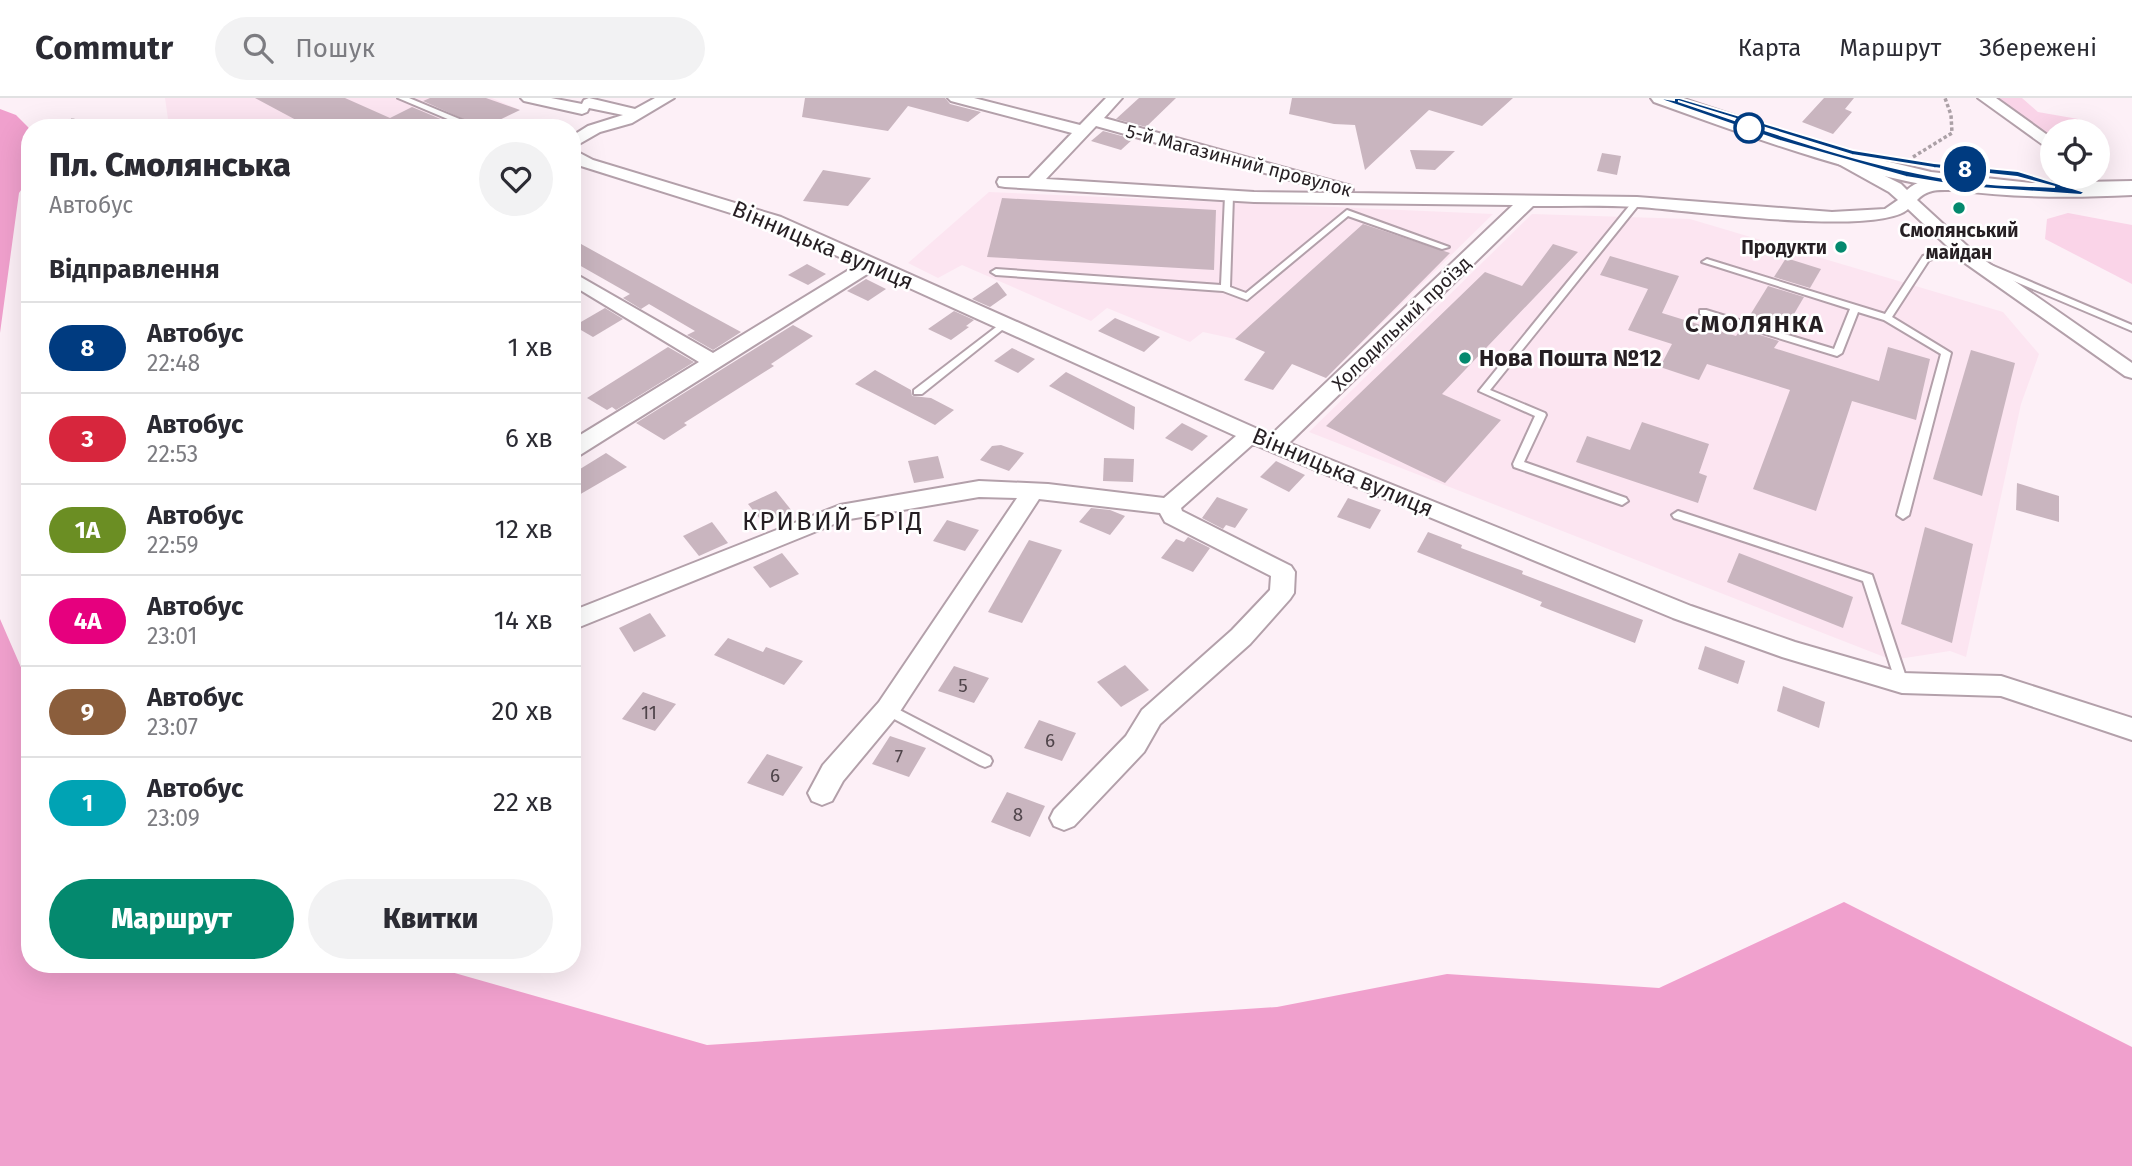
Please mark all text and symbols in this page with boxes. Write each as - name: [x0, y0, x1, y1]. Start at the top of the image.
- search box: [215, 17, 705, 80]
- text: Commutr: [35, 28, 173, 68]
- icon: search: [239, 29, 277, 67]
- text: Пошук: [295, 33, 375, 64]
- text: Карта: [1738, 34, 1801, 62]
- text: Маршрут: [1839, 34, 1941, 62]
- text: Збережені: [1979, 34, 2097, 62]
- unlabelled marker: [1734, 113, 1764, 143]
- street label: 5-й Магазинний провулок: [1123, 119, 1354, 202]
- map controls: [2040, 119, 2110, 189]
- button: locate: [2040, 119, 2110, 189]
- button: heart: [479, 142, 553, 216]
- text: Пл. Смолянська: [49, 145, 291, 185]
- line badge: 8: [1942, 146, 1988, 192]
- text: 8: [1958, 155, 1972, 183]
- text: Автобус: [49, 191, 133, 219]
- street label: Вінницька вулиця: [728, 194, 918, 296]
- marker: Смолянський майдан: [1951, 200, 1967, 216]
- place label: Смолянський майдан: [1899, 219, 2019, 264]
- place label: Продукти: [1741, 236, 1827, 259]
- marker: Продукти: [1833, 239, 1849, 255]
- street label: Холодильний проїзд: [1327, 251, 1475, 395]
- text: Відправлення: [49, 254, 220, 285]
- district label: СМОЛЯНКА: [1685, 310, 1825, 338]
- text: Автобус: [147, 318, 244, 349]
- text: 1 хв: [508, 332, 553, 363]
- text: 8: [81, 334, 94, 362]
- place label: Нова Пошта №12: [1479, 344, 1662, 372]
- text: 22:48: [147, 349, 200, 377]
- marker: Нова Пошта №12: [1457, 350, 1473, 366]
- text: Автобус: [147, 409, 244, 440]
- street label: Вінницька вулиця: [1248, 421, 1438, 523]
- text: 6 хв: [505, 423, 553, 454]
- text: 3: [81, 425, 94, 453]
- text: 22:53: [147, 440, 198, 468]
- text: Автобус: [147, 500, 244, 531]
- district label: КРИВИЙ БРІД: [742, 506, 924, 537]
- text: 12 хв: [495, 514, 553, 545]
- text: 1А: [75, 516, 100, 544]
- text: 22:59: [147, 531, 199, 559]
- text: Автобус: [147, 591, 244, 622]
- text: 14 хв: [494, 605, 553, 636]
- text: 4А: [74, 607, 101, 635]
- text: 23:01: [147, 622, 198, 650]
- house number: 5: [958, 674, 968, 697]
- text: Автобус: [147, 682, 244, 713]
- text: 20 хв: [491, 696, 553, 727]
- text: 9: [81, 698, 94, 726]
- house number: 11: [641, 701, 657, 724]
- text: 23:07: [147, 713, 198, 741]
- house number: 6: [1045, 729, 1055, 752]
- house number: 7: [895, 745, 903, 768]
- house number: 6: [770, 764, 780, 787]
- text: Автобус: [147, 773, 244, 804]
- text: 22 хв: [493, 787, 553, 818]
- text: 1: [82, 789, 93, 817]
- house number: 8: [1013, 803, 1023, 826]
- text: 23:09: [147, 804, 200, 832]
- button: Маршрут: [49, 879, 294, 959]
- button: Квитки: [308, 879, 553, 959]

